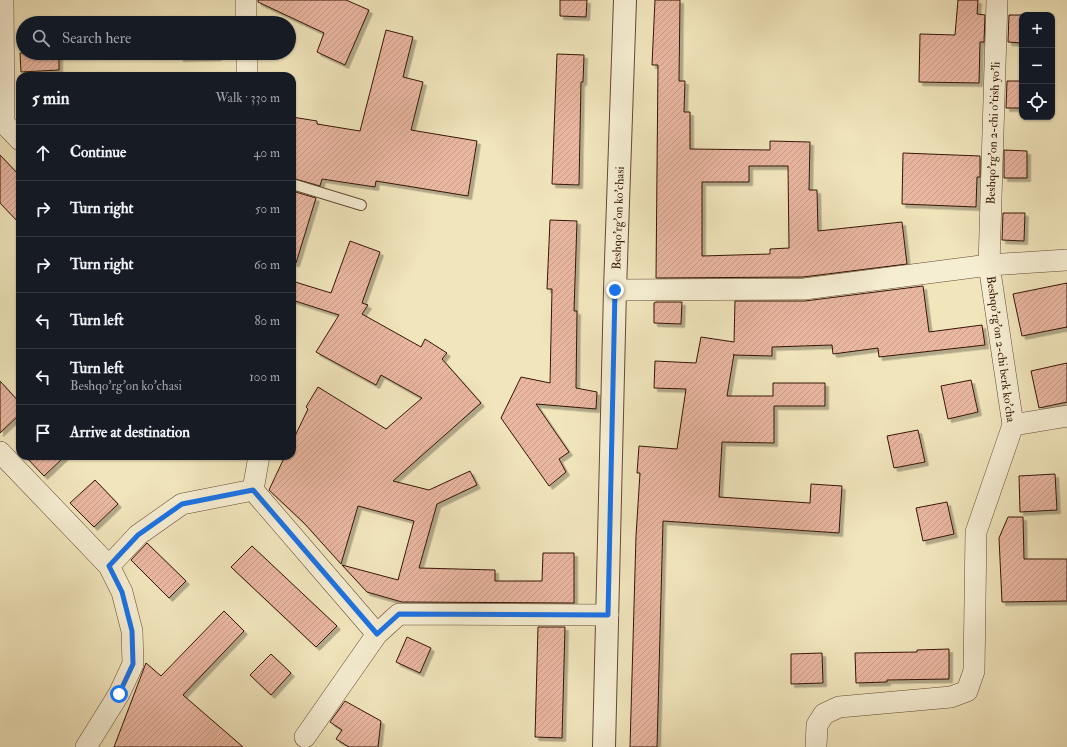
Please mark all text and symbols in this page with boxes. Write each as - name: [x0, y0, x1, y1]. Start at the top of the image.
- map controls: [1019, 12, 1055, 120]
- button: +: [1019, 12, 1055, 48]
- search box: [16, 16, 296, 60]
- icon: search: [30, 27, 52, 49]
- text: Search here: [62, 29, 131, 48]
- button: −: [1019, 48, 1055, 84]
- street label: Beshqo'rg'on 2-chi o'tish yo'li: [984, 61, 1003, 205]
- button: locate: [1019, 84, 1055, 120]
- text: 5 min: [32, 88, 70, 109]
- text: Walk · 330 m: [216, 90, 280, 106]
- icon: ahead: [32, 142, 54, 164]
- text: Continue: [70, 143, 126, 162]
- text: 40 m: [254, 145, 280, 161]
- street label: Beshqo'rg'on ko'chasi: [609, 166, 628, 270]
- icon: right: [32, 198, 54, 220]
- text: Turn right: [70, 199, 133, 218]
- text: 50 m: [255, 201, 280, 217]
- icon: right: [32, 254, 54, 276]
- text: Turn right: [70, 255, 133, 274]
- text: 60 m: [254, 257, 280, 273]
- street label: Beshqo'rg'on 2-chi berk ko'cha: [983, 275, 1018, 424]
- route end: [606, 281, 624, 299]
- icon: left: [32, 310, 54, 332]
- text: Turn left: [70, 311, 124, 330]
- text: 80 m: [254, 313, 280, 329]
- text: Turn left: [70, 359, 124, 378]
- icon: left: [32, 366, 54, 388]
- text: 100 m: [249, 369, 280, 385]
- text: Beshqo'rg'on ko'chasi: [70, 378, 182, 394]
- icon: arrive: [32, 422, 54, 444]
- text: Arrive at destination: [70, 423, 190, 442]
- route start: [110, 685, 128, 703]

